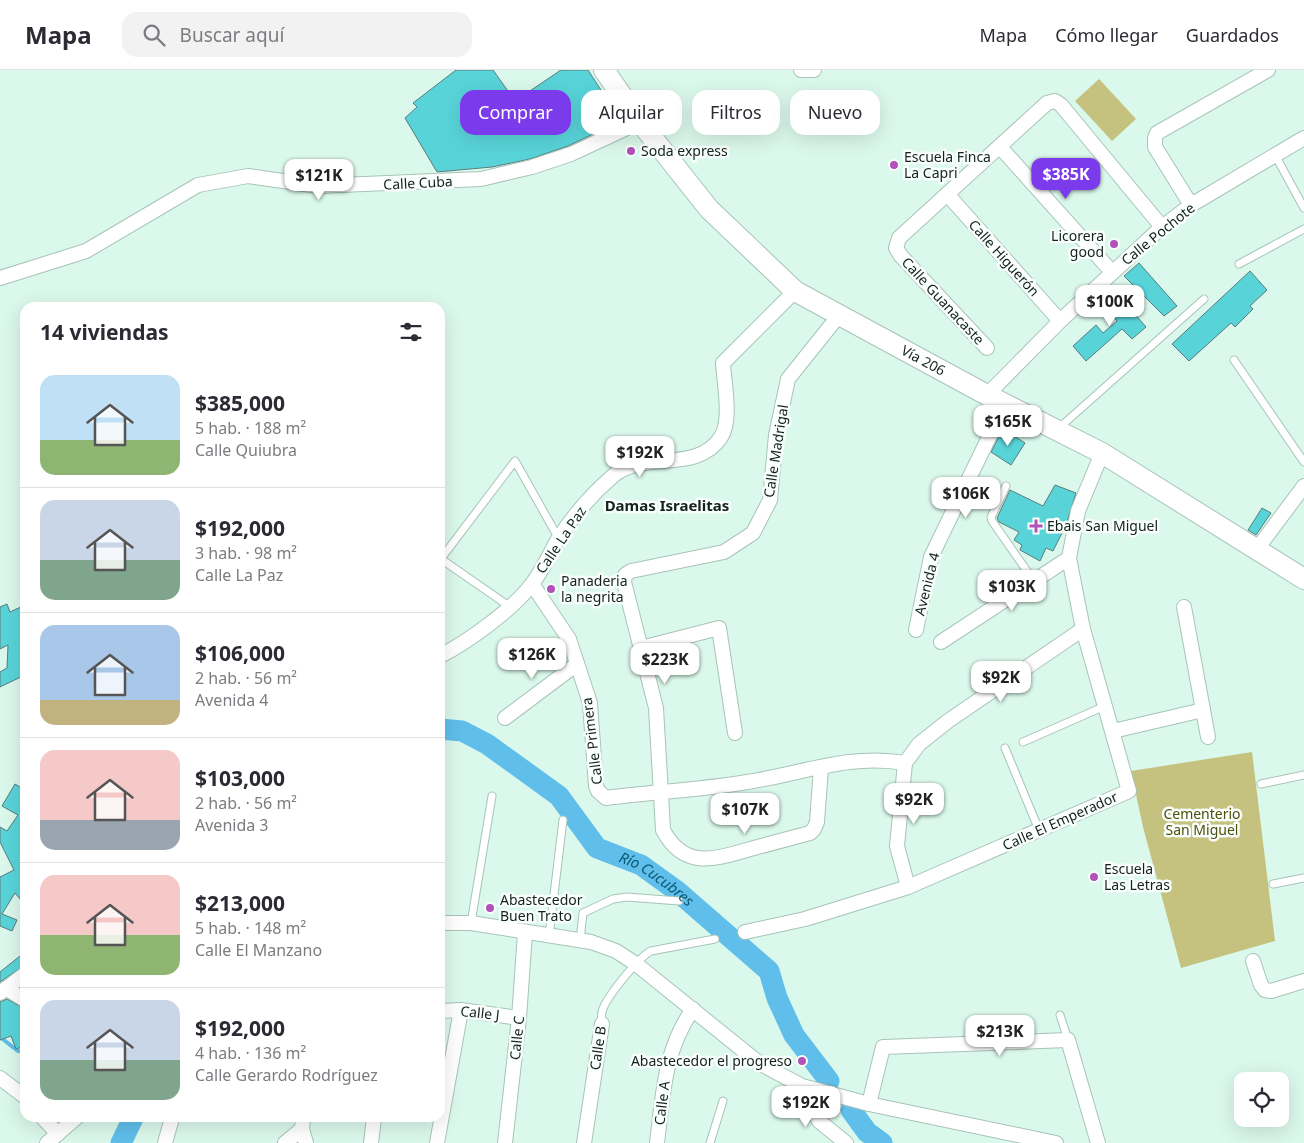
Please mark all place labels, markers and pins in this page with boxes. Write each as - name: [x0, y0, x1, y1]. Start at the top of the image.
- place label: Soda express: [641, 141, 728, 160]
- marker: Soda express: [625, 145, 637, 157]
- place label: Escuela Finca La Capri: [904, 147, 991, 182]
- pin: $121K: [284, 158, 354, 201]
- pin: $385K: [1031, 158, 1101, 200]
- marker: Escuela Finca La Capri: [888, 159, 900, 171]
- place label: Licorera good: [1051, 226, 1104, 261]
- marker: Licorera good: [1108, 238, 1120, 250]
- pin: $100K: [1075, 284, 1145, 327]
- pin: $165K: [973, 404, 1043, 447]
- pin: $192K: [605, 436, 675, 478]
- pin: $106K: [931, 476, 1001, 519]
- place label: Ebais San Miguel: [1047, 516, 1158, 535]
- marker: Ebais San Miguel: [1029, 519, 1043, 533]
- pin: $103K: [977, 570, 1047, 612]
- place label: Panaderia la negrita: [561, 571, 628, 606]
- marker: Panaderia la negrita: [545, 583, 557, 595]
- pin: $126K: [497, 638, 567, 680]
- pin: $223K: [630, 642, 700, 685]
- pin: $92K: [971, 660, 1031, 703]
- pin: $92K: [884, 782, 944, 825]
- pin: $107K: [710, 792, 780, 835]
- place label: Escuela Las Letras: [1104, 859, 1170, 894]
- marker: Escuela Las Letras: [1088, 871, 1100, 883]
- place label: Abastecedor Buen Trato: [500, 890, 583, 925]
- marker: Abastecedor Buen Trato: [484, 902, 496, 914]
- pin: $213K: [965, 1014, 1035, 1057]
- place label: Abastecedor el progreso: [631, 1051, 792, 1070]
- marker: Abastecedor el progreso: [796, 1055, 808, 1067]
- pin: $192K: [771, 1086, 841, 1128]

